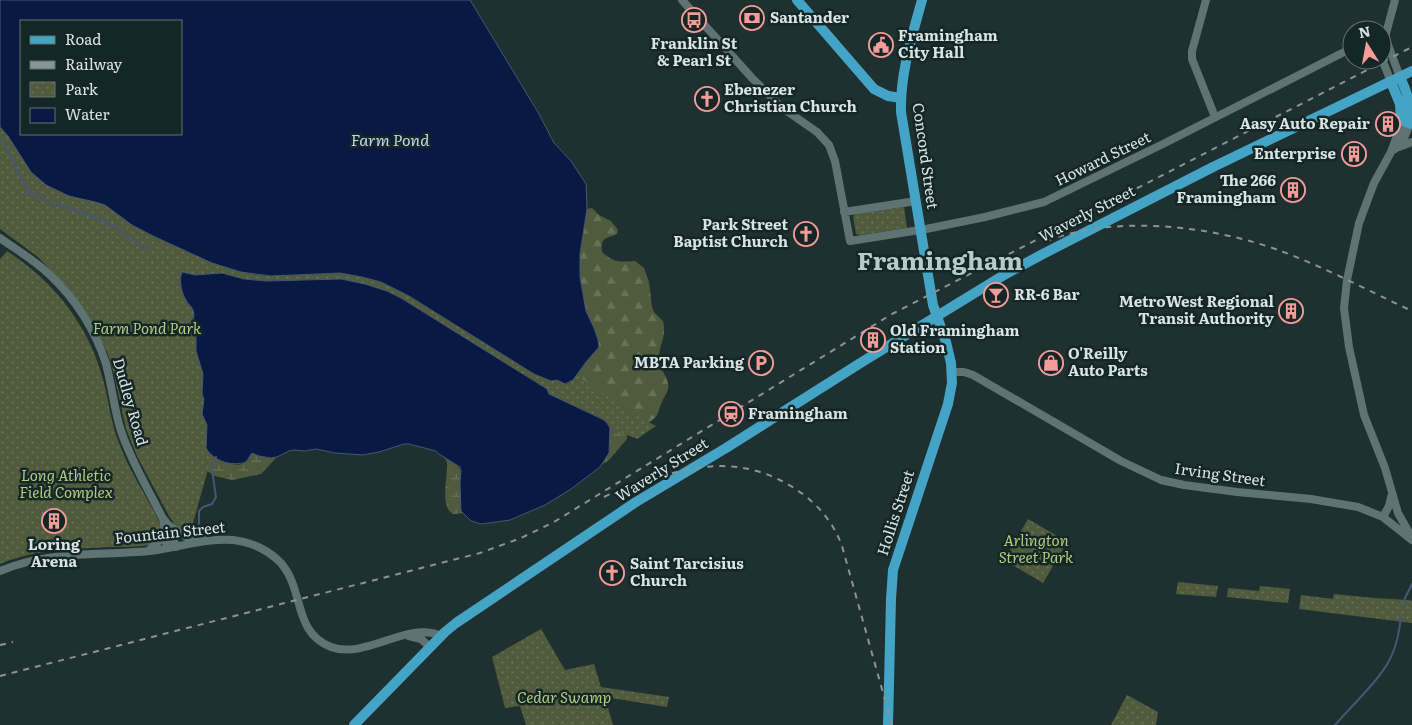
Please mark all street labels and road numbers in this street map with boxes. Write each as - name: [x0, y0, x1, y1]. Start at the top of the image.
- street label: Concord Street: [908, 101, 945, 210]
- street label: Howard Street: [1051, 125, 1154, 191]
- street label: Waverly Street: [1034, 178, 1139, 247]
- street label: Dudley Road: [108, 355, 155, 448]
- street label: Waverly Street: [610, 431, 712, 506]
- street label: Irving Street: [1173, 456, 1267, 491]
- street label: Hollis Street: [870, 467, 919, 558]
- street label: Fountain Street: [113, 514, 226, 549]

